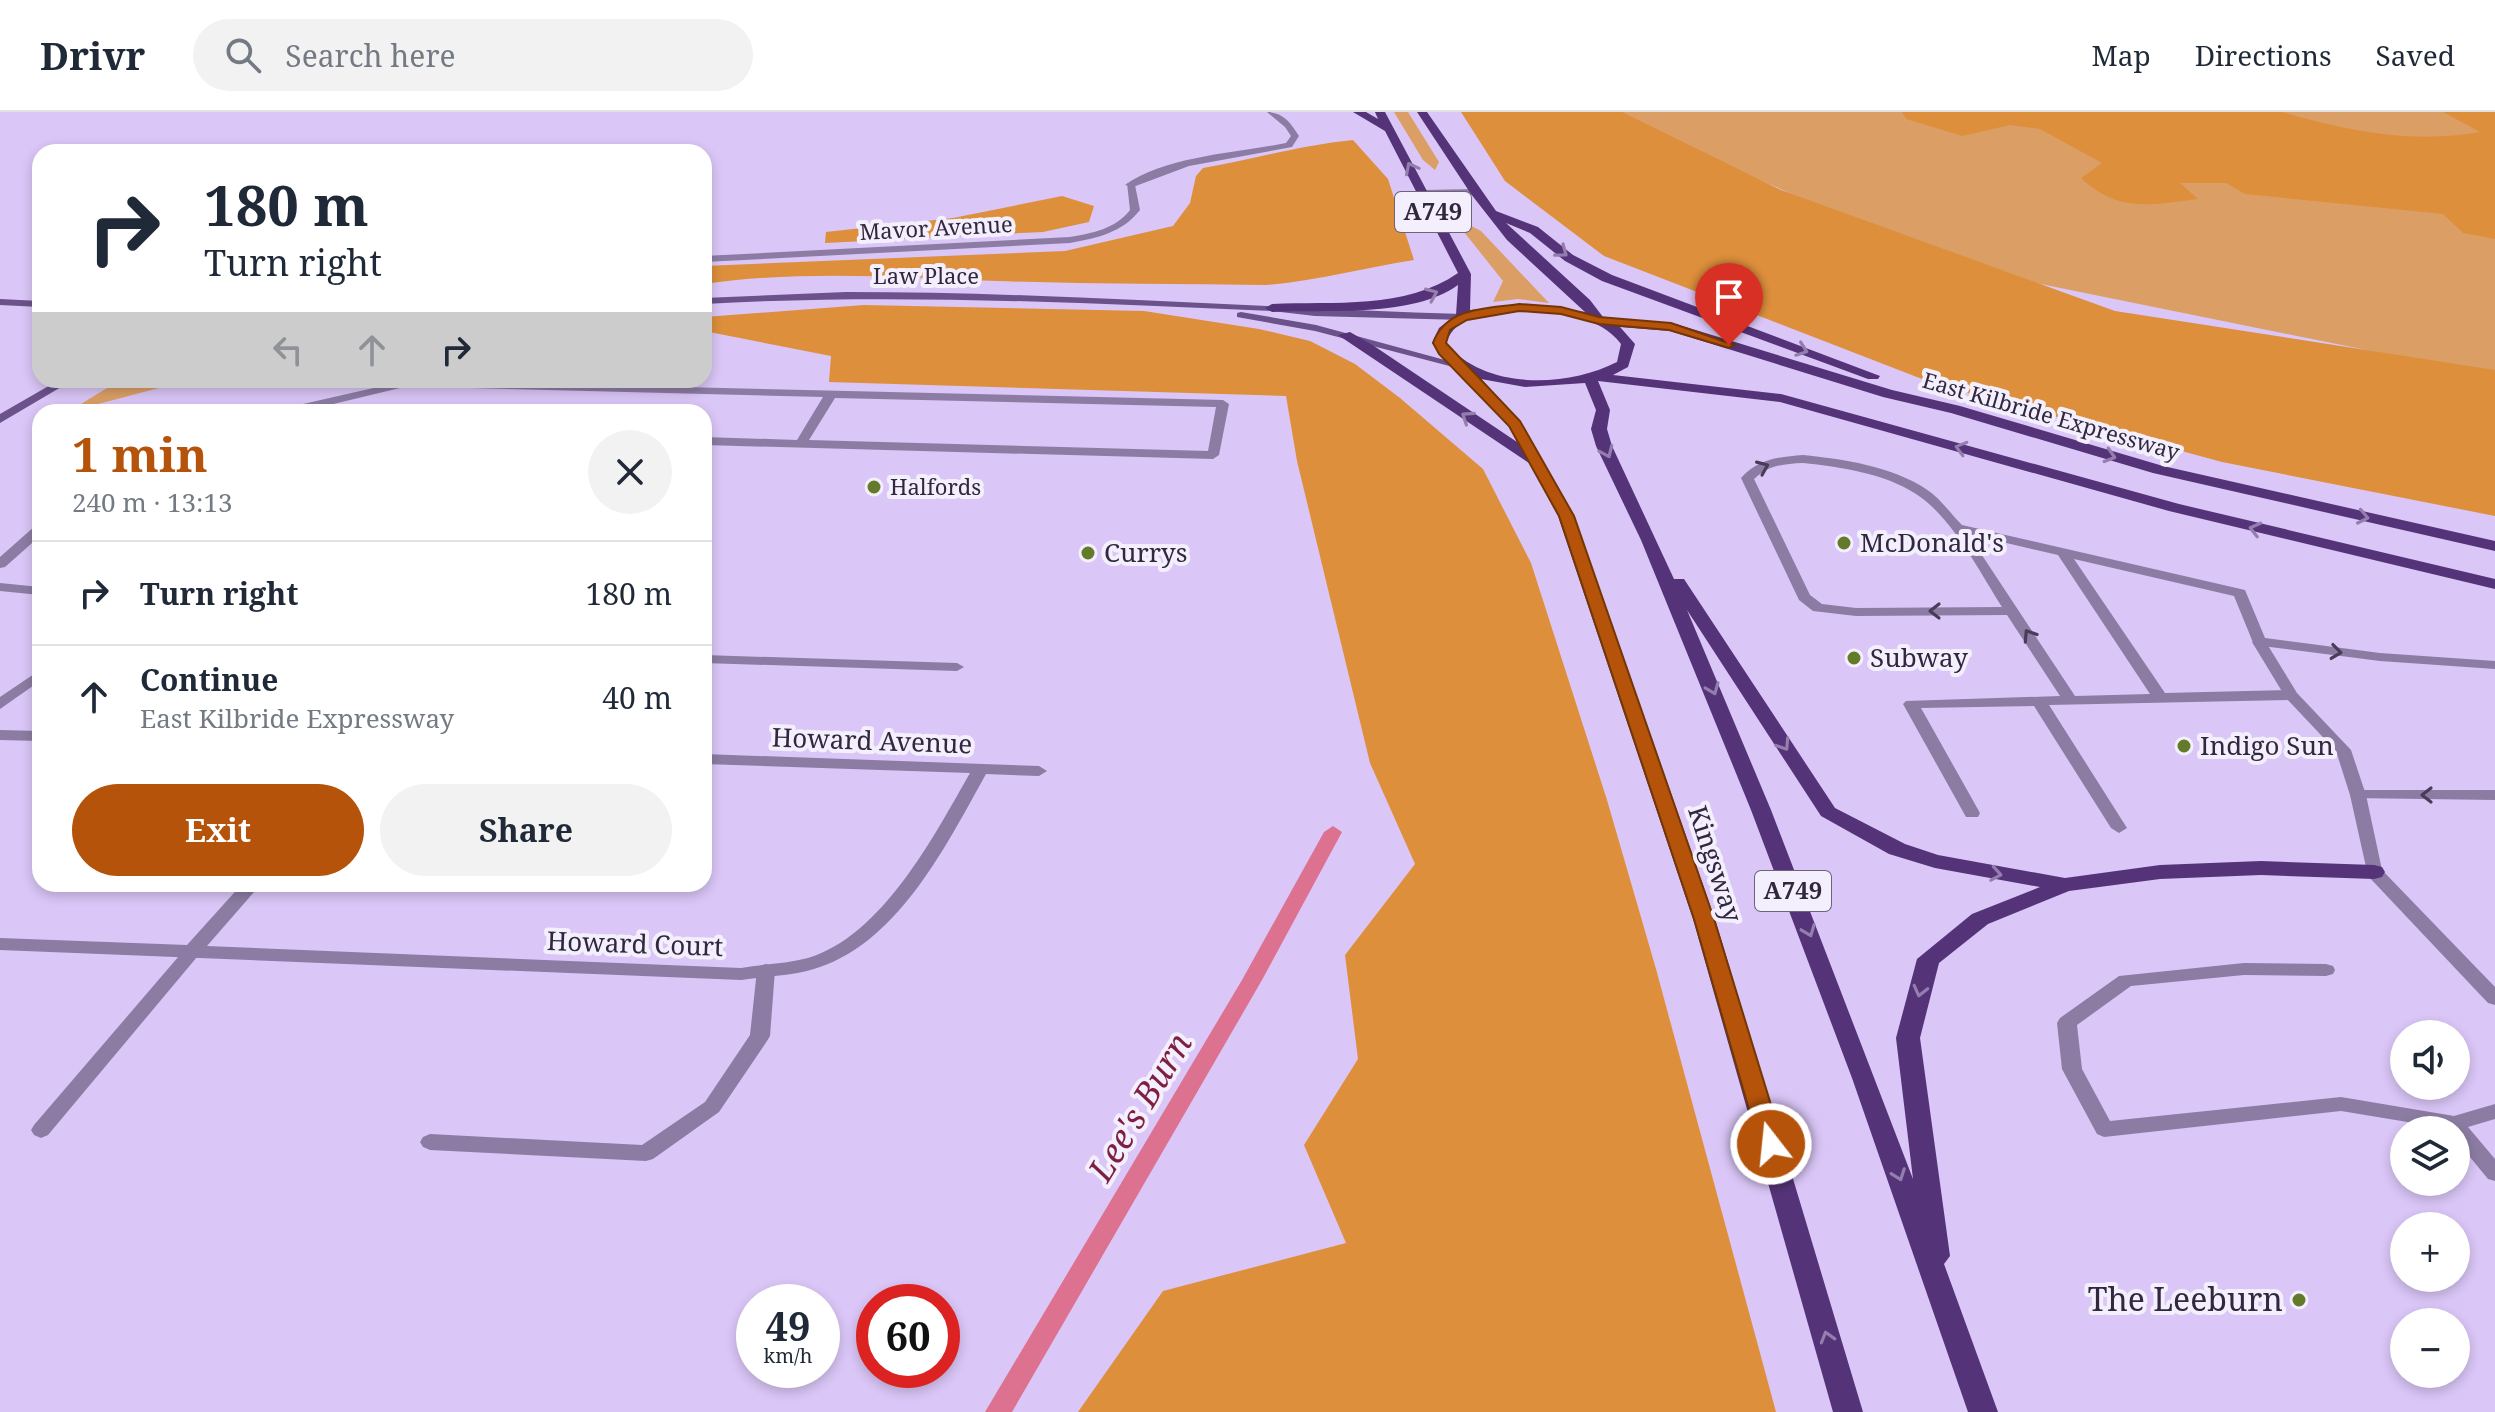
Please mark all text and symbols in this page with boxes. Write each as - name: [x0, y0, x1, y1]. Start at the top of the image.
- search box: [193, 19, 753, 91]
- text: Drivr: [40, 29, 145, 81]
- icon: search: [221, 33, 265, 77]
- text: Search here: [285, 35, 456, 76]
- text: Map: [2091, 36, 2151, 74]
- text: Directions: [2195, 36, 2332, 74]
- text: Saved: [2376, 36, 2455, 74]
- one-way arrow: [1405, 162, 1420, 177]
- text: 180 m: [204, 166, 369, 242]
- icon: right: [72, 176, 176, 280]
- road number: A749: [1395, 192, 1471, 232]
- street label: Mavor Avenue: [859, 208, 1013, 246]
- text: Turn right: [204, 238, 382, 287]
- one-way arrow: [1553, 242, 1568, 256]
- street label: Law Place: [873, 260, 979, 290]
- pin: [1695, 263, 1763, 345]
- icon: arrive: [1707, 275, 1751, 319]
- one-way arrow: [1424, 287, 1439, 303]
- icon: left: [266, 328, 310, 372]
- icon: ahead: [350, 328, 394, 372]
- icon: right: [434, 328, 478, 372]
- one-way arrow: [1794, 341, 1808, 357]
- street label: East Kilbride Expressway: [1919, 364, 2184, 466]
- one-way arrow: [1462, 411, 1476, 426]
- text: 1 min: [72, 421, 208, 486]
- button: close: [588, 430, 672, 514]
- one-way arrow: [1955, 441, 1969, 457]
- one-way arrow: [1598, 444, 1614, 458]
- one-way arrow: [2103, 447, 2117, 463]
- one-way arrow: [1755, 460, 1769, 477]
- place label: Halfords: [890, 471, 981, 501]
- marker: Halfords: [865, 478, 883, 496]
- text: 240 m · 13:13: [72, 484, 233, 520]
- one-way arrow: [2355, 508, 2369, 525]
- one-way arrow: [2249, 521, 2263, 538]
- place label: McDonald's: [1860, 524, 2004, 560]
- place label: Currys: [1104, 534, 1187, 570]
- marker: McDonald's: [1835, 534, 1853, 552]
- marker: Currys: [1079, 544, 1097, 562]
- icon: right: [72, 571, 116, 615]
- text: Turn right: [140, 573, 298, 614]
- text: 180 m: [586, 573, 672, 614]
- one-way arrow: [1928, 602, 1941, 620]
- one-way arrow: [2024, 630, 2039, 644]
- place label: Subway: [1870, 639, 1968, 675]
- one-way arrow: [2330, 643, 2343, 660]
- marker: Subway: [1845, 649, 1863, 667]
- text: Continue: [140, 659, 278, 700]
- icon: ahead: [72, 675, 116, 719]
- text: 40 m: [602, 677, 672, 718]
- one-way arrow: [1703, 681, 1720, 695]
- text: East Kilbride Expressway: [140, 700, 454, 736]
- street label: Howard Avenue: [771, 719, 973, 761]
- place label: Indigo Sun: [2200, 727, 2334, 763]
- one-way arrow: [1775, 736, 1790, 751]
- marker: Indigo Sun: [2175, 737, 2193, 755]
- button: Exit: [72, 784, 364, 876]
- button: Share: [380, 784, 672, 876]
- one-way arrow: [2420, 786, 2433, 804]
- street label: Kingsway: [1680, 801, 1752, 927]
- one-way arrow: [1989, 865, 2003, 882]
- road number: A749: [1755, 871, 1831, 911]
- street label: Howard Court: [546, 922, 724, 964]
- one-way arrow: [1799, 923, 1815, 937]
- one-way arrow: [1912, 984, 1929, 997]
- map controls: [2390, 1020, 2470, 1388]
- button: sound: [2390, 1020, 2470, 1100]
- water label: Lee's Burn: [1076, 1024, 1202, 1190]
- position arrow: [1729, 1102, 1813, 1186]
- button: layers: [2390, 1116, 2470, 1196]
- one-way arrow: [1889, 1167, 1905, 1181]
- button: +: [2390, 1212, 2470, 1292]
- place label: The Leeburn: [2088, 1277, 2283, 1320]
- speed limit sign: 60: [856, 1284, 960, 1388]
- marker: The Leeburn: [2290, 1291, 2308, 1309]
- text: 49: [765, 1298, 811, 1353]
- button: −: [2390, 1308, 2470, 1388]
- one-way arrow: [1820, 1330, 1836, 1344]
- text: km/h: [763, 1342, 813, 1369]

